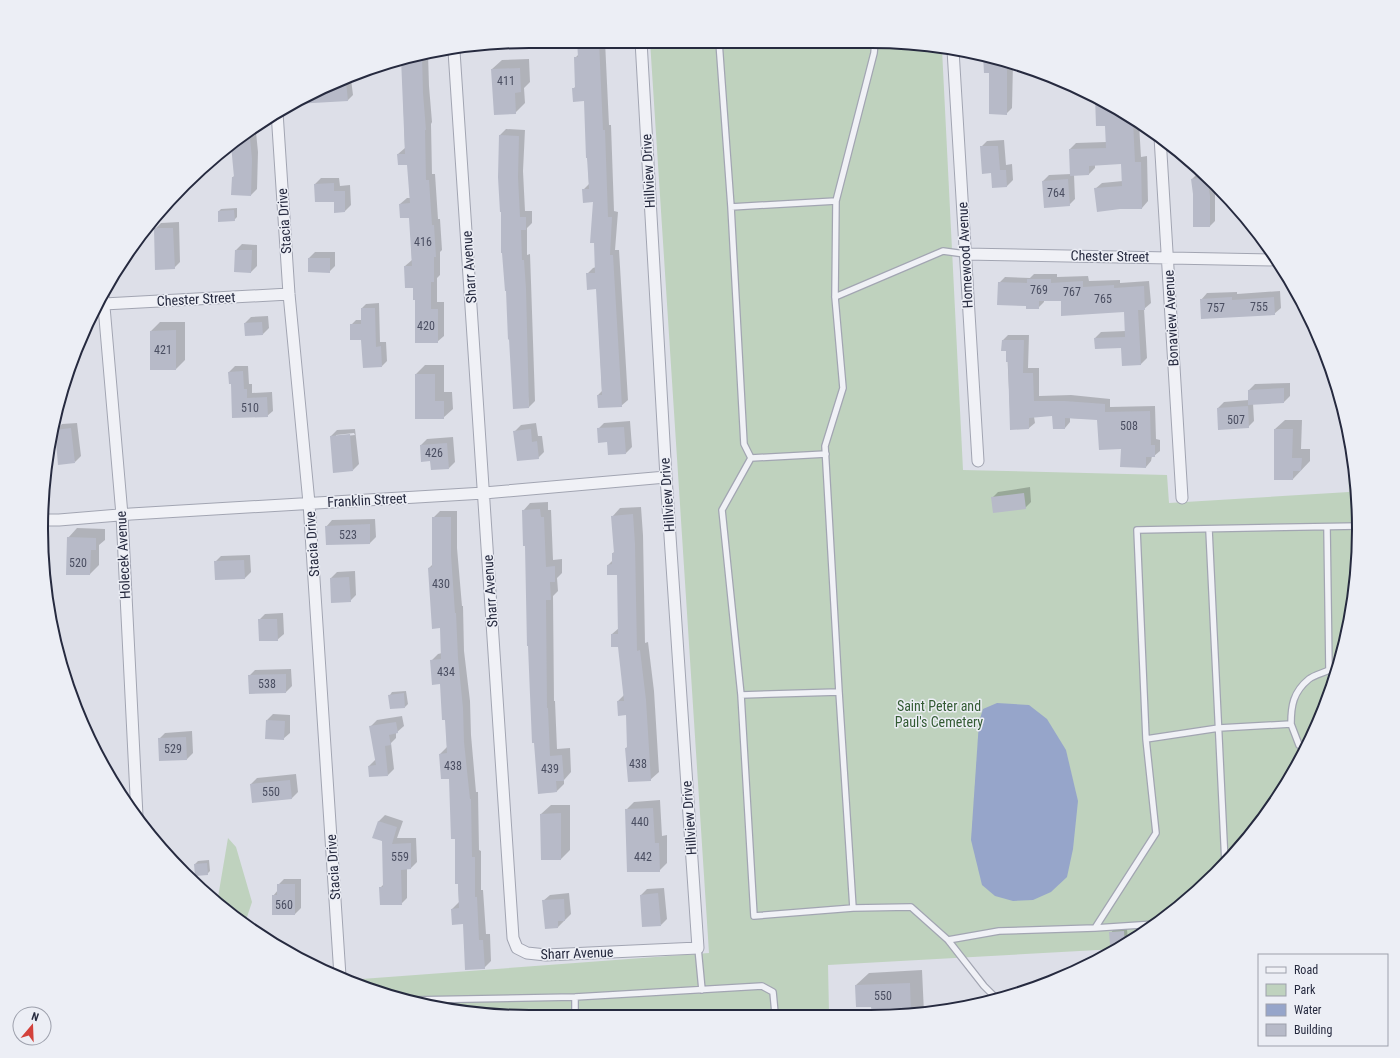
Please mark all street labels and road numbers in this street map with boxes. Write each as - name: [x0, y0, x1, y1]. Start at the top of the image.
- street label: Hillview Drive: [638, 133, 658, 209]
- street label: Stacia Drive: [274, 187, 294, 254]
- street label: Homewood Avenue: [954, 201, 976, 309]
- street label: Sharr Avenue: [458, 230, 480, 304]
- street label: Chester Street: [1071, 247, 1149, 265]
- street label: Bonaview Avenue: [1160, 269, 1182, 367]
- street label: Chester Street: [156, 289, 236, 309]
- street label: Hillview Drive: [656, 457, 678, 533]
- street label: Franklin Street: [327, 490, 407, 510]
- street label: Holecek Avenue: [113, 510, 133, 600]
- street label: Stacia Drive: [302, 510, 322, 577]
- street label: Sharr Avenue: [479, 554, 501, 628]
- street label: Hillview Drive: [678, 780, 700, 856]
- street label: Stacia Drive: [323, 833, 343, 900]
- street label: Sharr Avenue: [540, 944, 614, 962]

